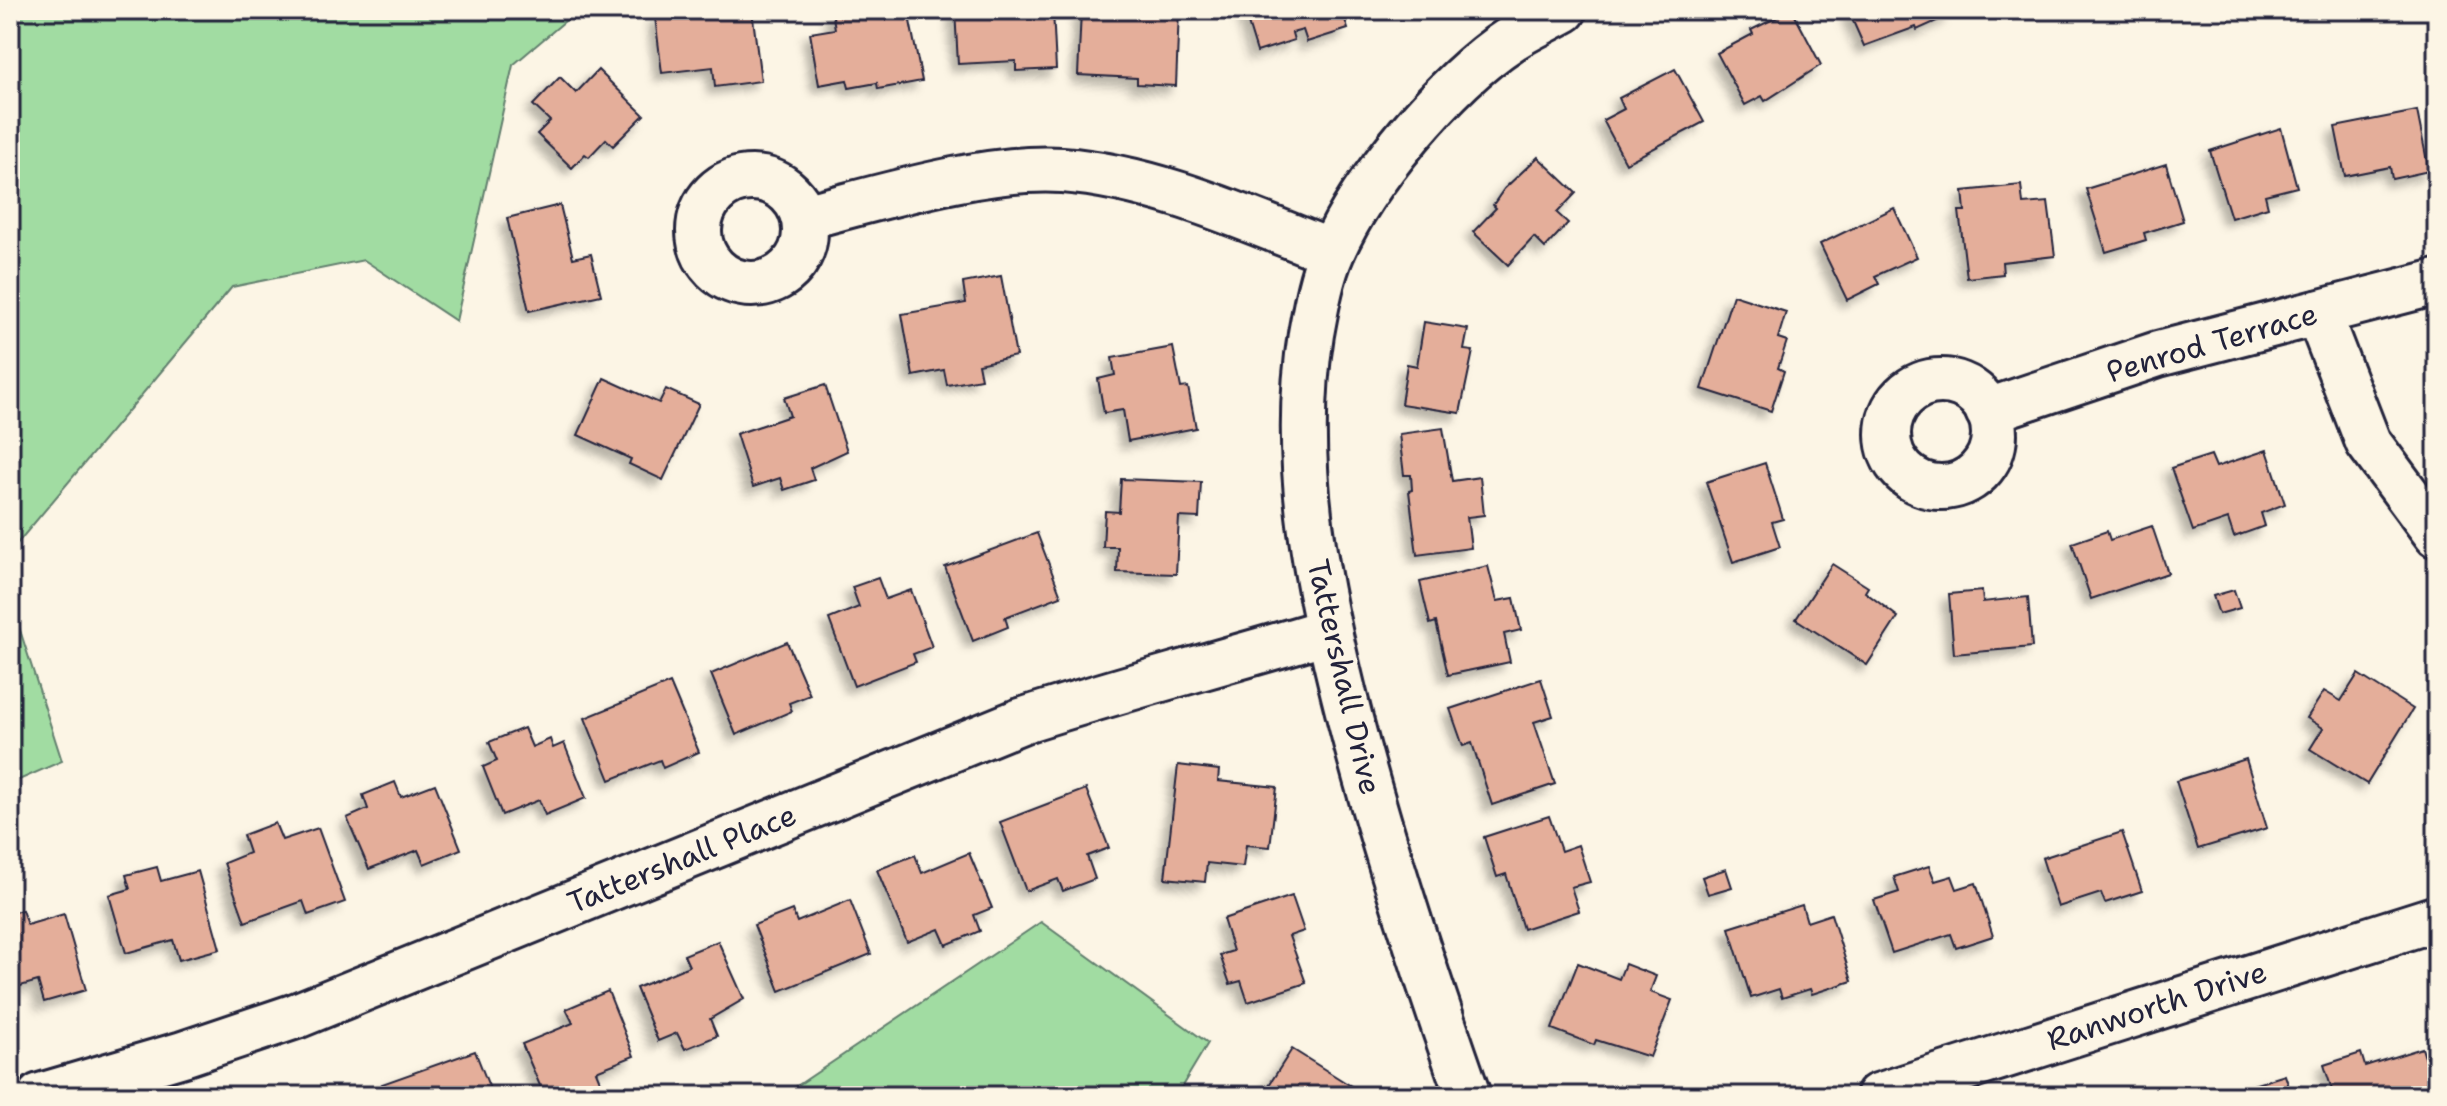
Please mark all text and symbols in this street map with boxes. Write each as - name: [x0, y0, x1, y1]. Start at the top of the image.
- street label: Penrod Terrace: [2102, 293, 2322, 392]
- street label: Tattershall Drive: [1297, 555, 1391, 799]
- street label: Tattershall Place: [561, 794, 802, 923]
- street label: Ranworth Drive: [2042, 951, 2272, 1060]

